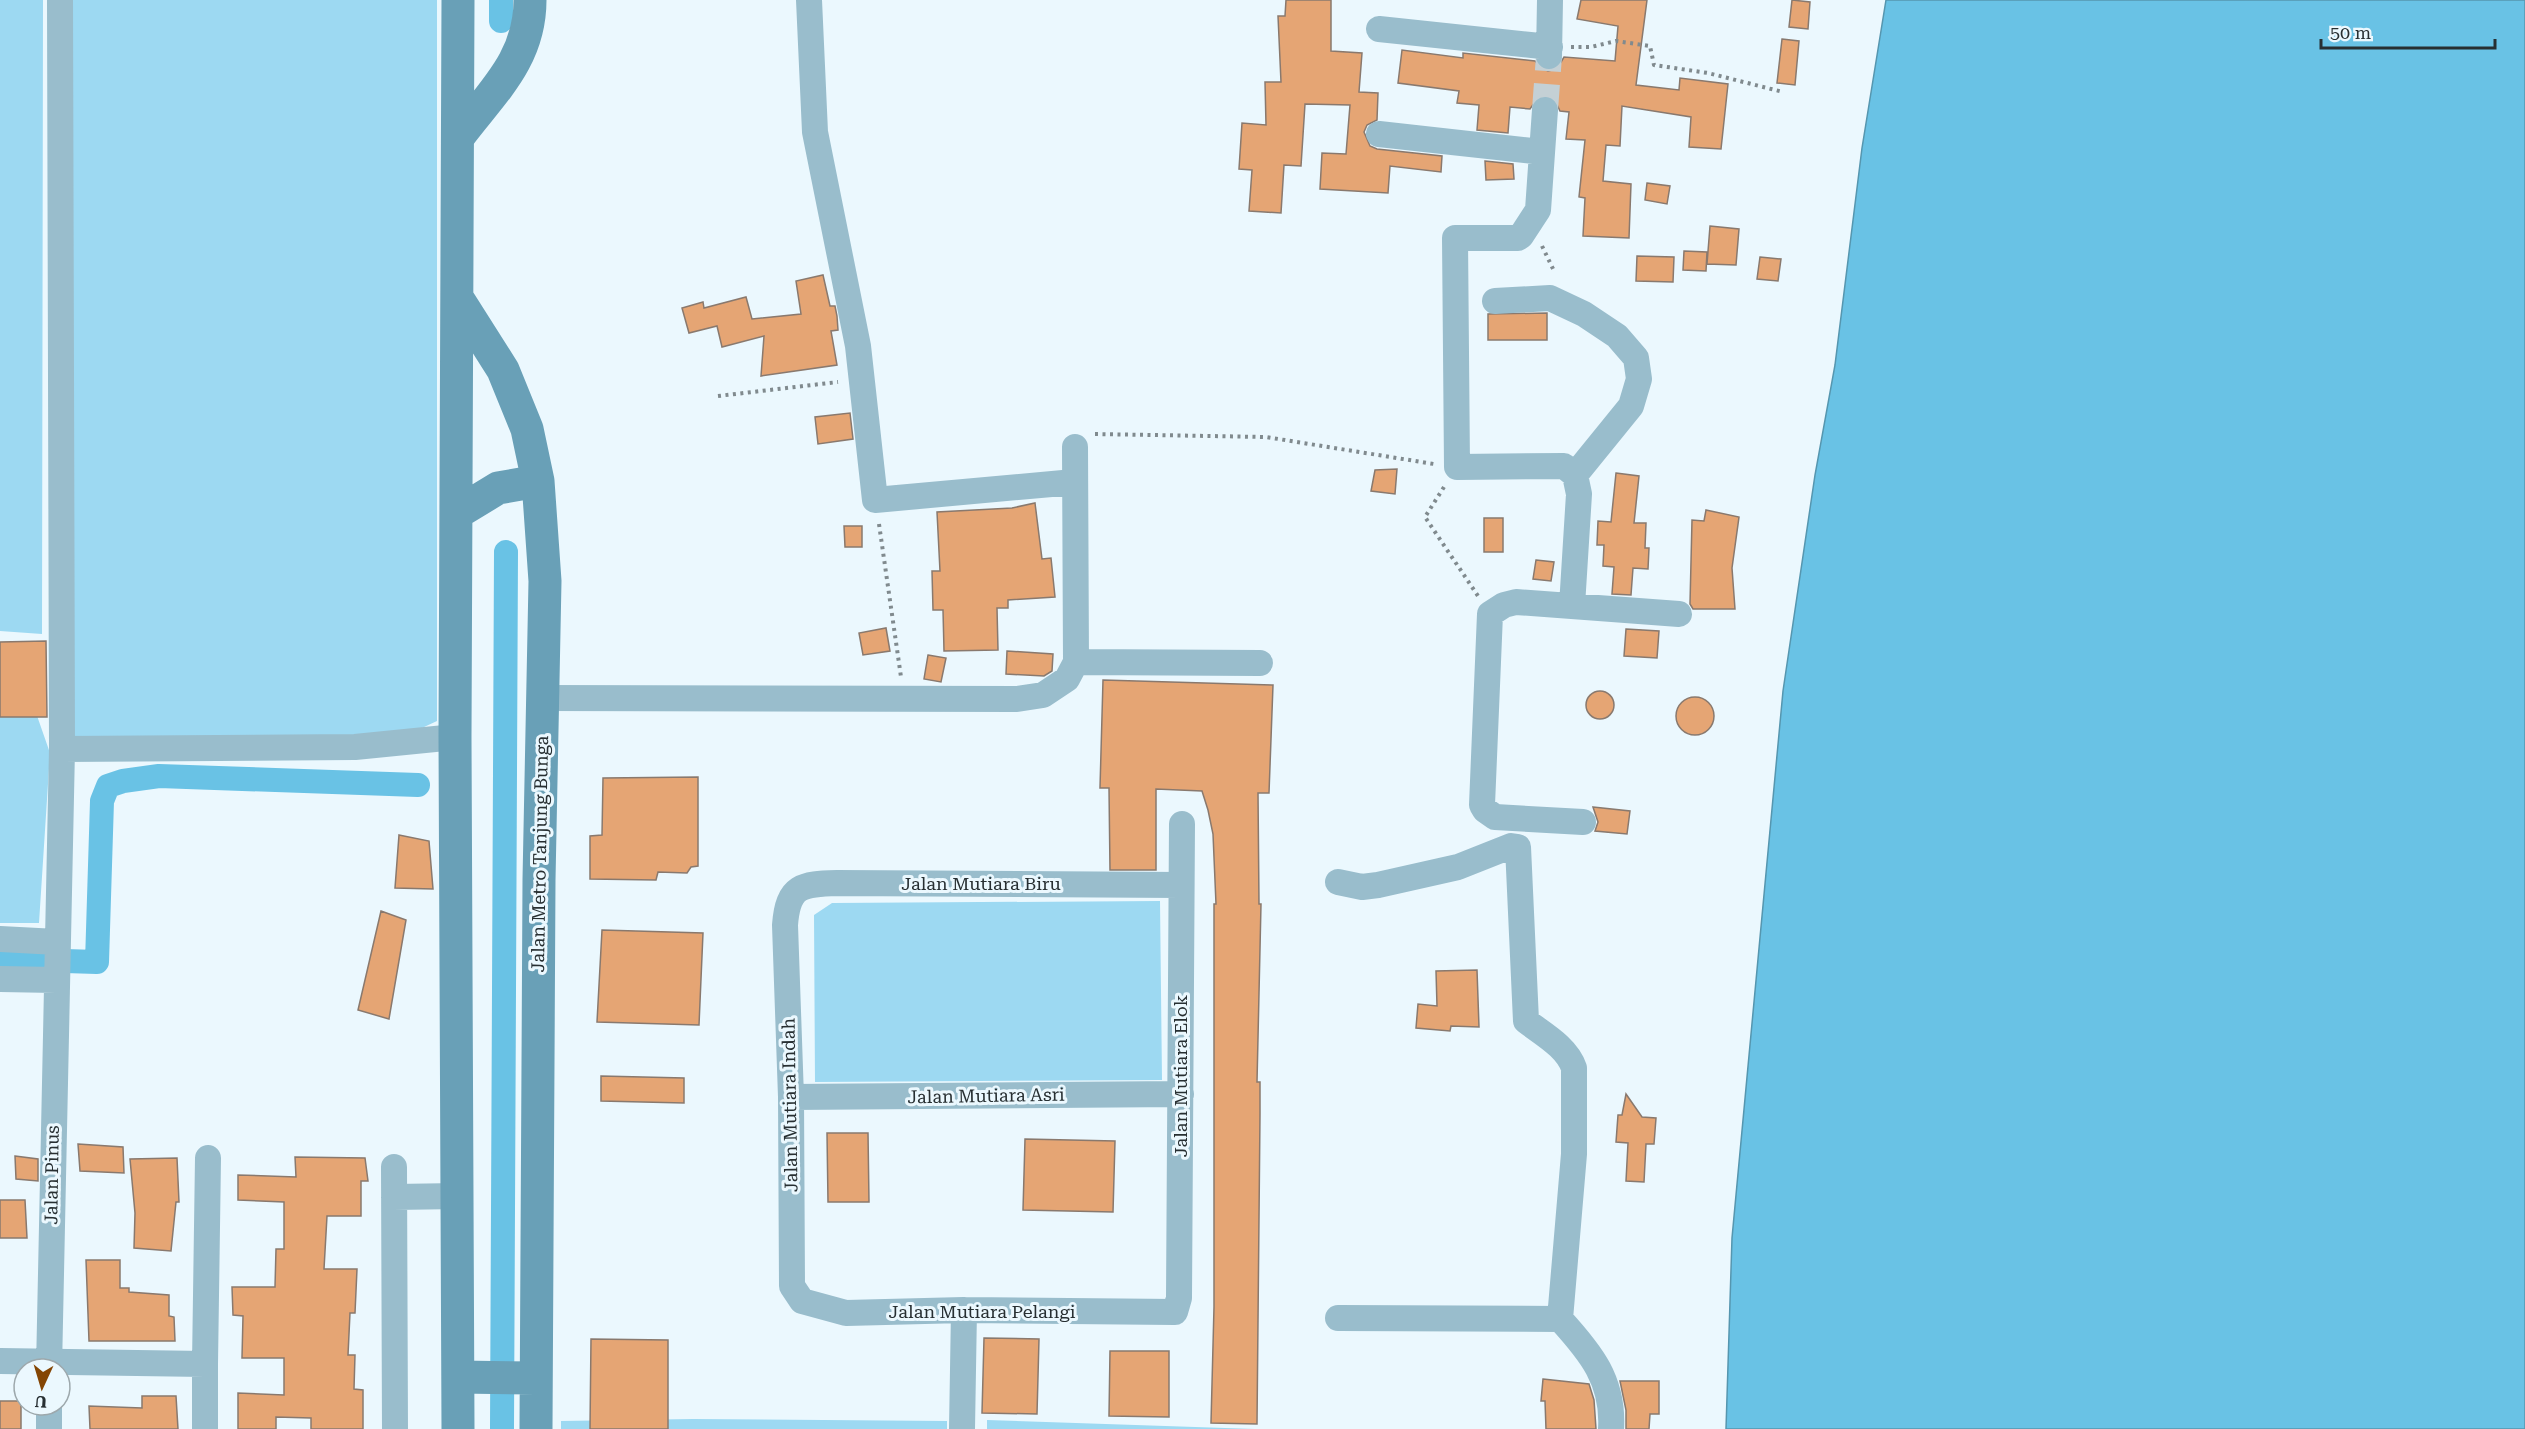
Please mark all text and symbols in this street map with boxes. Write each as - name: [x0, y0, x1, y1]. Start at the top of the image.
- scale bar: [2321, 12, 2495, 50]
- text: 50 m: [2330, 22, 2371, 43]
- street label: Jalan Metro Tanjung Bunga: [527, 735, 552, 973]
- street label: Jalan Mutiara Biru: [901, 873, 1061, 894]
- street label: Jalan Mutiara Elok: [1170, 995, 1191, 1157]
- street label: Jalan Mutiara Indah: [777, 1017, 802, 1192]
- street label: Jalan Mutiara Asri: [907, 1084, 1065, 1107]
- street label: Jalan Pinus: [40, 1125, 63, 1225]
- street label: Jalan Mutiara Pelangi: [889, 1301, 1076, 1322]
- north arrow: [12, 1357, 72, 1417]
- text: U: [34, 1392, 48, 1411]

